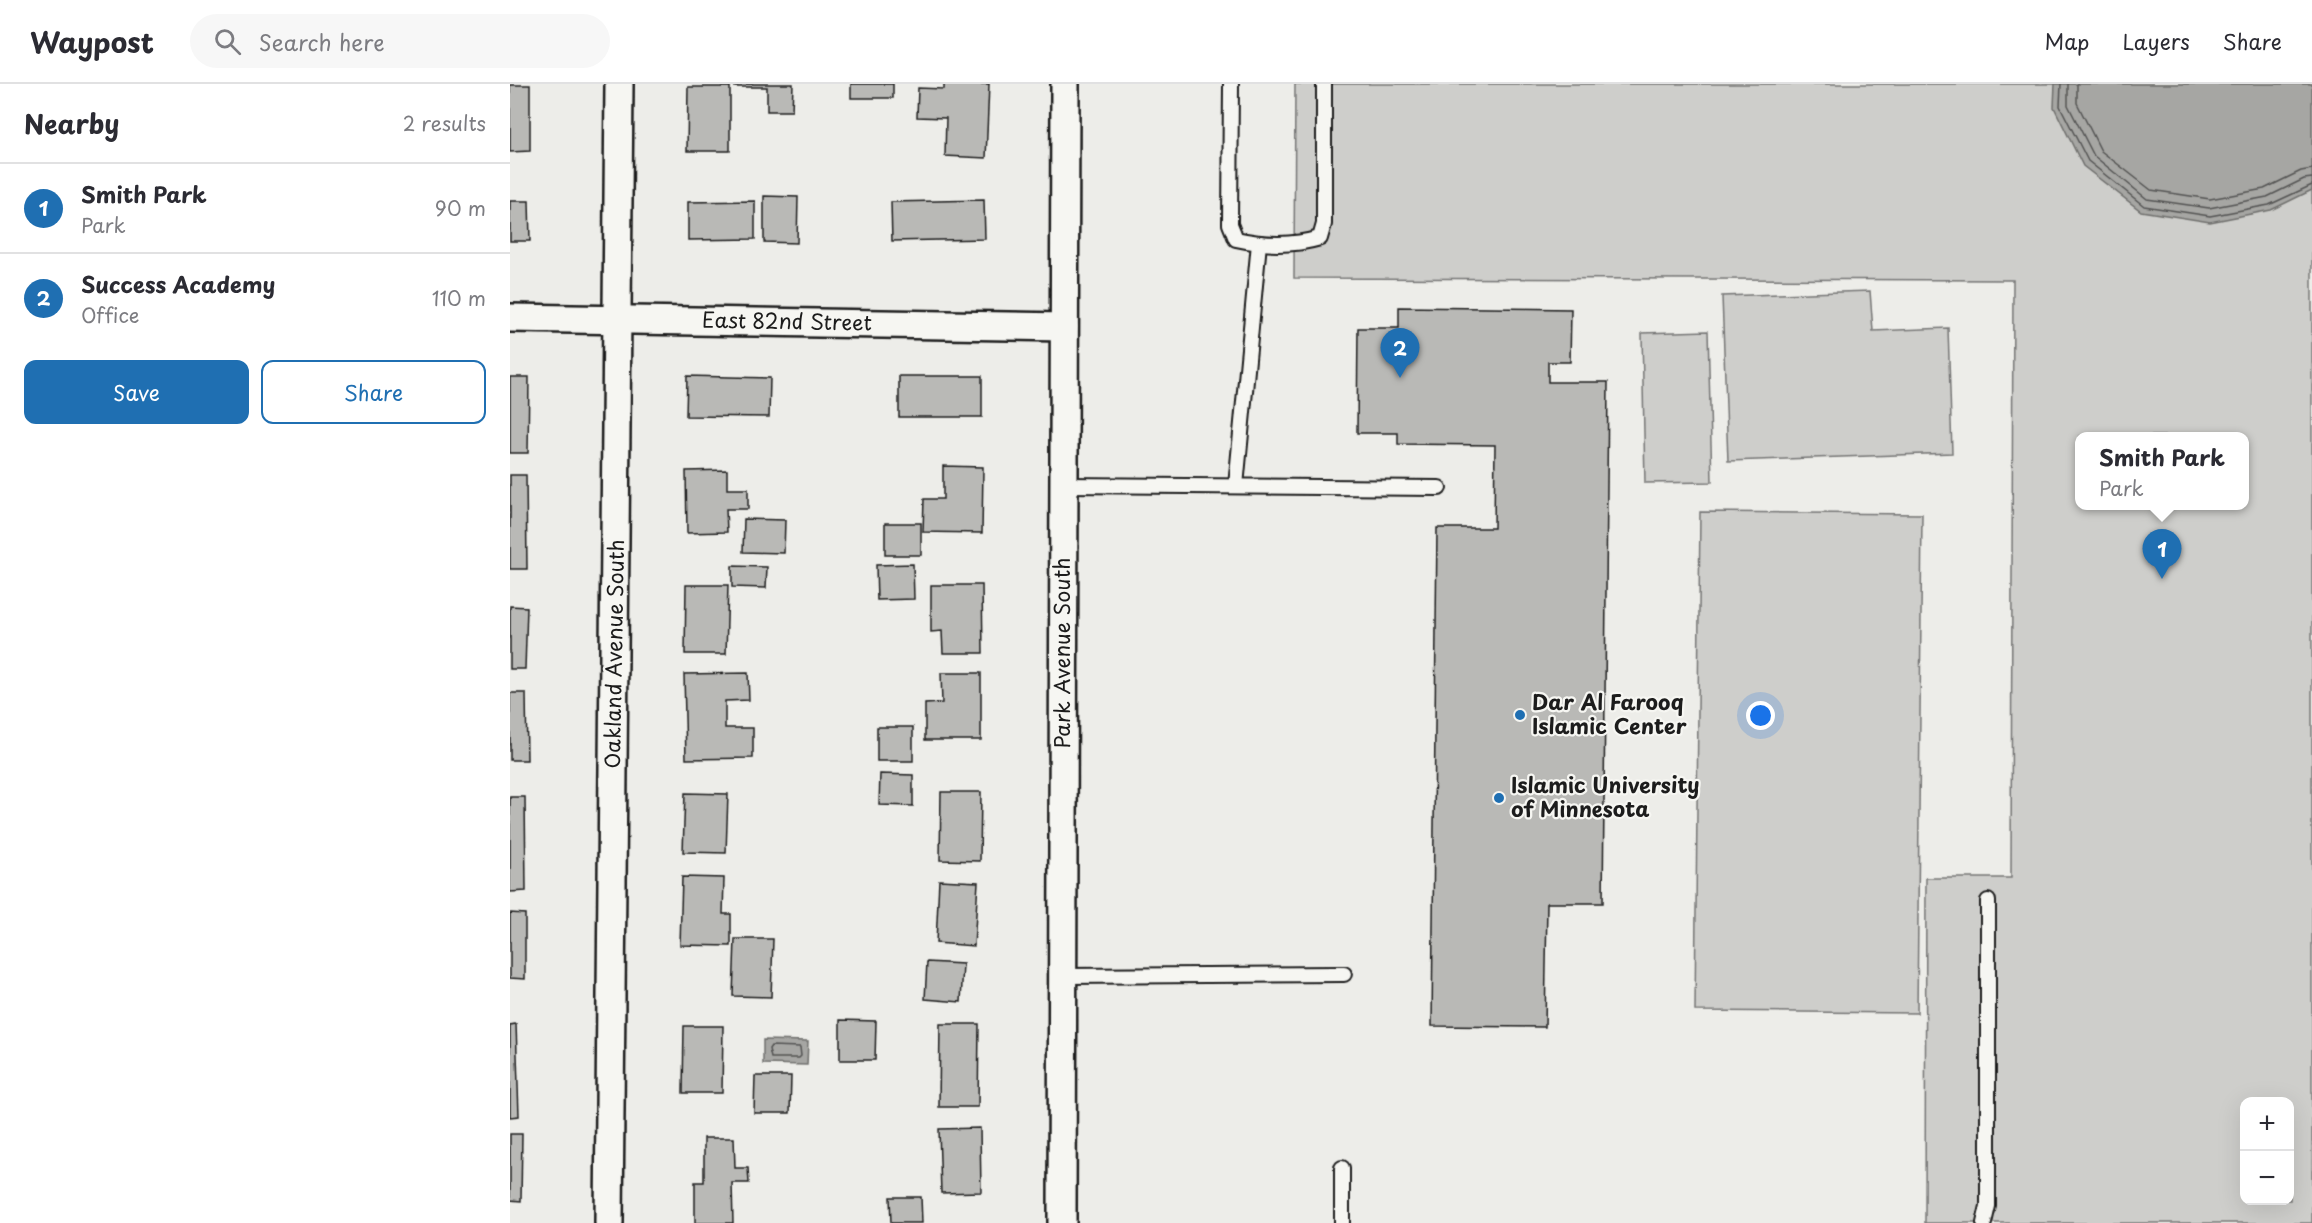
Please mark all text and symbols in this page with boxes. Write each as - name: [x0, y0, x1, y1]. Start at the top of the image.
- search box: [190, 14, 610, 68]
- text: Waypost: [30, 20, 154, 63]
- icon: search: [211, 25, 244, 58]
- text: Search here: [259, 25, 385, 58]
- text: Map: [2045, 25, 2089, 57]
- text: Layers: [2122, 25, 2190, 57]
- text: Share: [2223, 25, 2282, 57]
- text: Nearby: [24, 104, 119, 143]
- text: 2 results: [403, 108, 486, 138]
- text: Smith Park: [81, 177, 207, 210]
- text: 1: [39, 193, 48, 223]
- text: 90 m: [435, 193, 486, 223]
- text: Park: [81, 210, 126, 240]
- text: Success Academy: [81, 267, 275, 300]
- text: 2: [36, 283, 51, 313]
- text: 110 m: [432, 283, 486, 313]
- text: Office: [81, 300, 139, 330]
- street label: East 82nd Street: [702, 303, 872, 337]
- pin: 2: [1380, 328, 1420, 378]
- button: Save: [24, 360, 249, 424]
- button: Share: [261, 360, 486, 424]
- popup: [2075, 432, 2249, 510]
- text: Smith Park: [2099, 440, 2225, 473]
- text: Park: [2099, 473, 2144, 503]
- pin: 1: [2142, 530, 2182, 579]
- street label: Oakland Avenue South: [595, 539, 631, 769]
- street label: Park Avenue South: [1045, 557, 1077, 749]
- place label: Dar Al Farooq Islamic Center: [1532, 685, 1687, 741]
- your location: [1746, 701, 1775, 730]
- marker: Dar Al Farooq Islamic Center: [1513, 708, 1527, 722]
- place label: Islamic University of Minnesota: [1511, 768, 1700, 824]
- marker: Islamic University of Minnesota: [1492, 791, 1506, 805]
- map controls: [2240, 1097, 2294, 1205]
- button: +: [2240, 1097, 2294, 1151]
- button: −: [2240, 1151, 2294, 1205]

